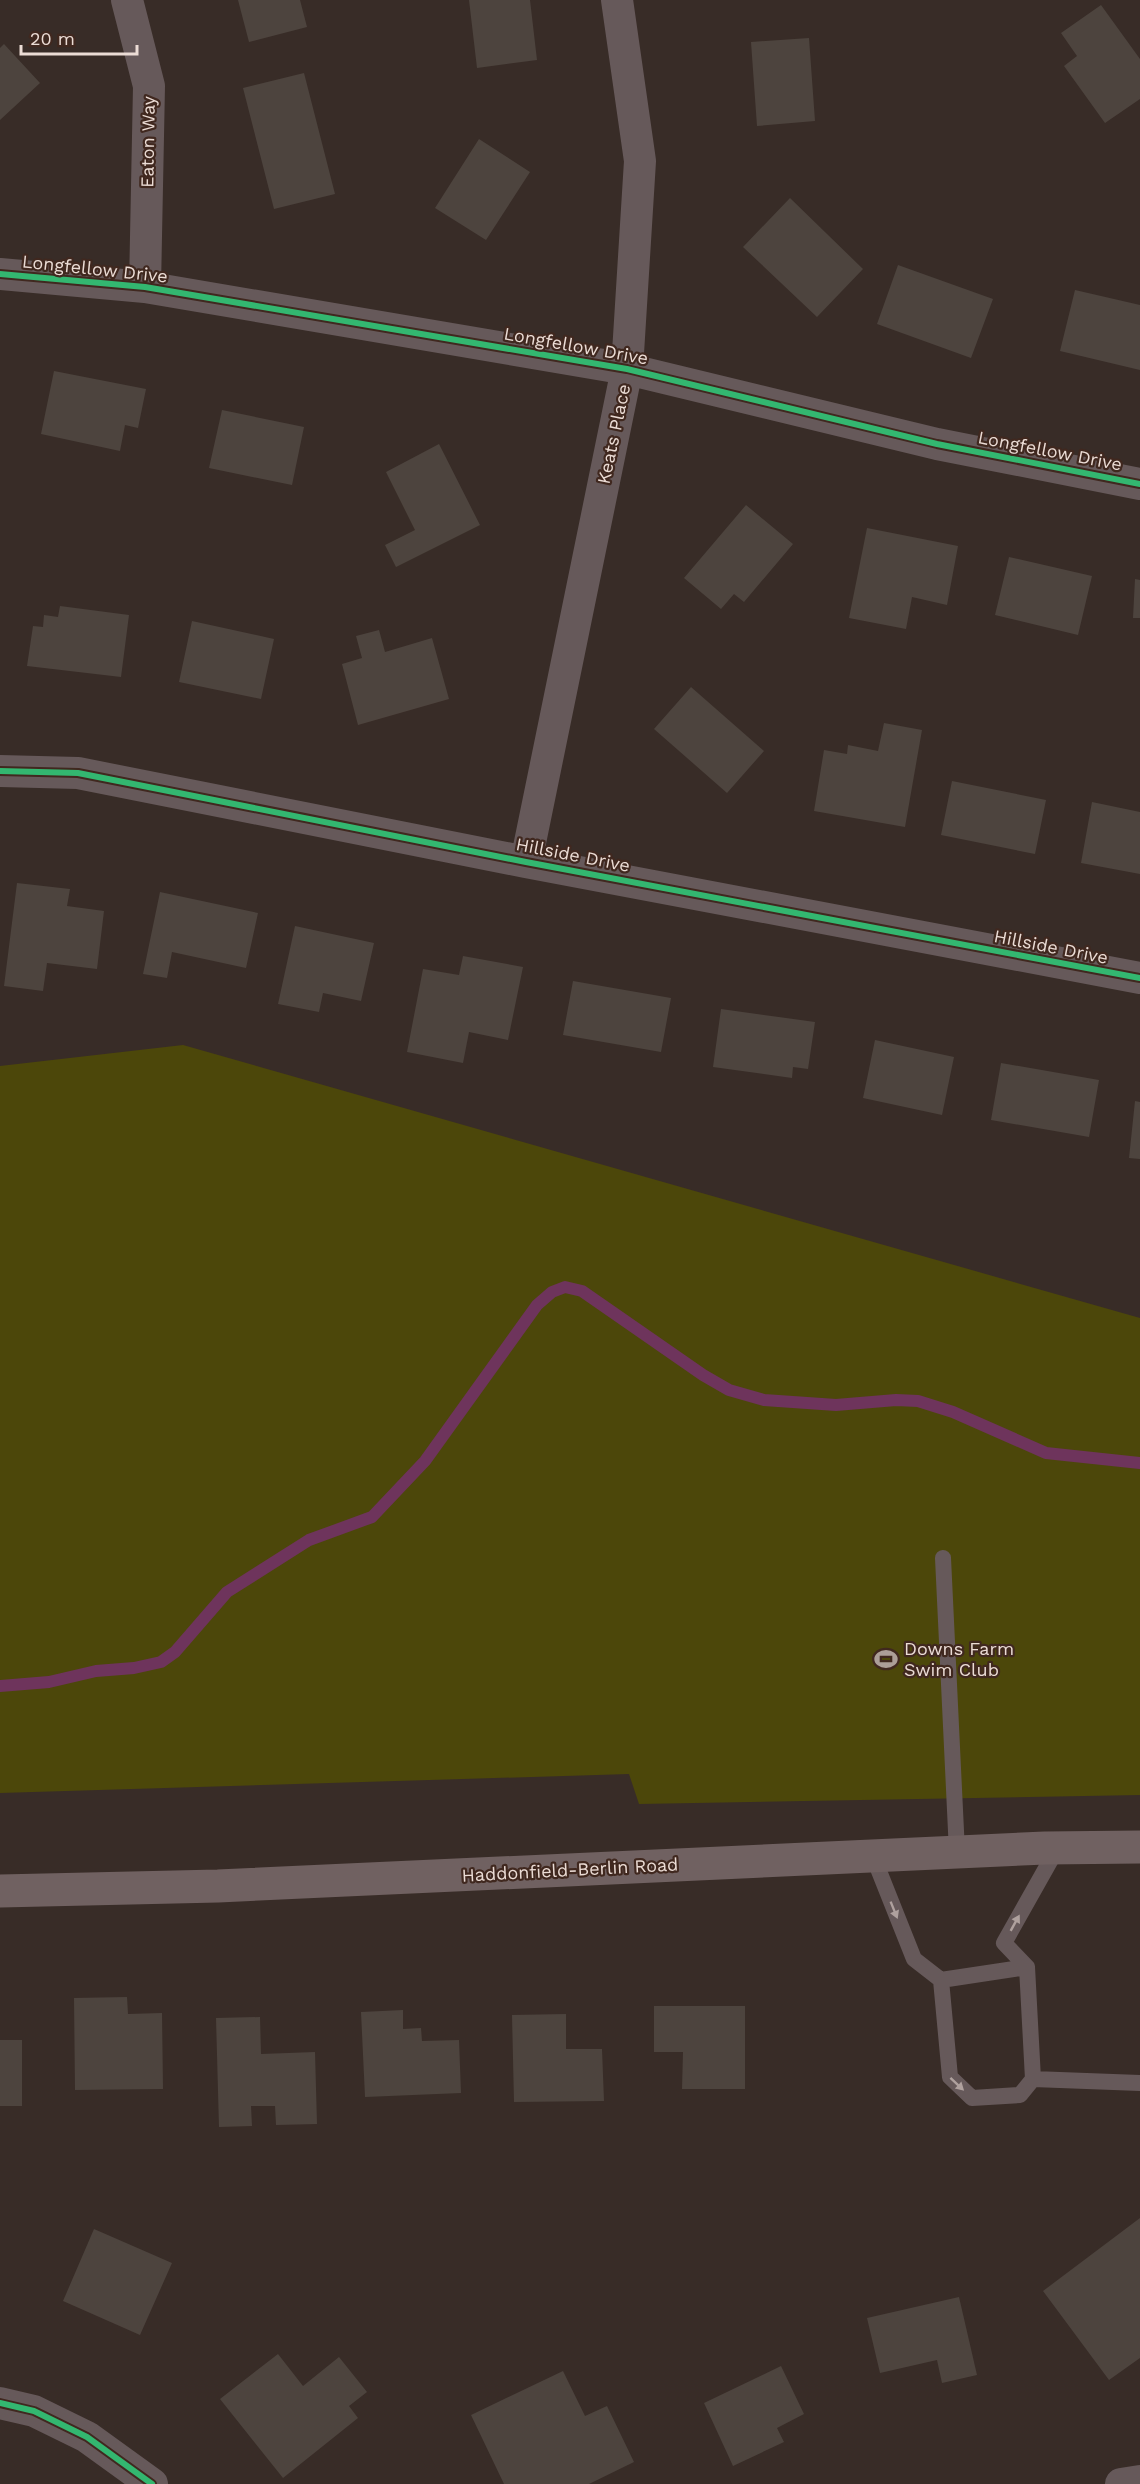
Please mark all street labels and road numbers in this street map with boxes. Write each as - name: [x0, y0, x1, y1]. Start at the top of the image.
- street label: Eaton Way: [136, 95, 159, 188]
- street label: Longfellow Drive: [21, 250, 169, 287]
- street label: Longfellow Drive: [502, 322, 650, 369]
- street label: Keats Place: [593, 382, 634, 486]
- street label: Longfellow Drive: [976, 426, 1124, 475]
- street label: Hillside Drive: [514, 833, 632, 876]
- street label: Hillside Drive: [992, 925, 1110, 968]
- street label: Haddonfield-Berlin Road: [461, 1853, 679, 1886]

